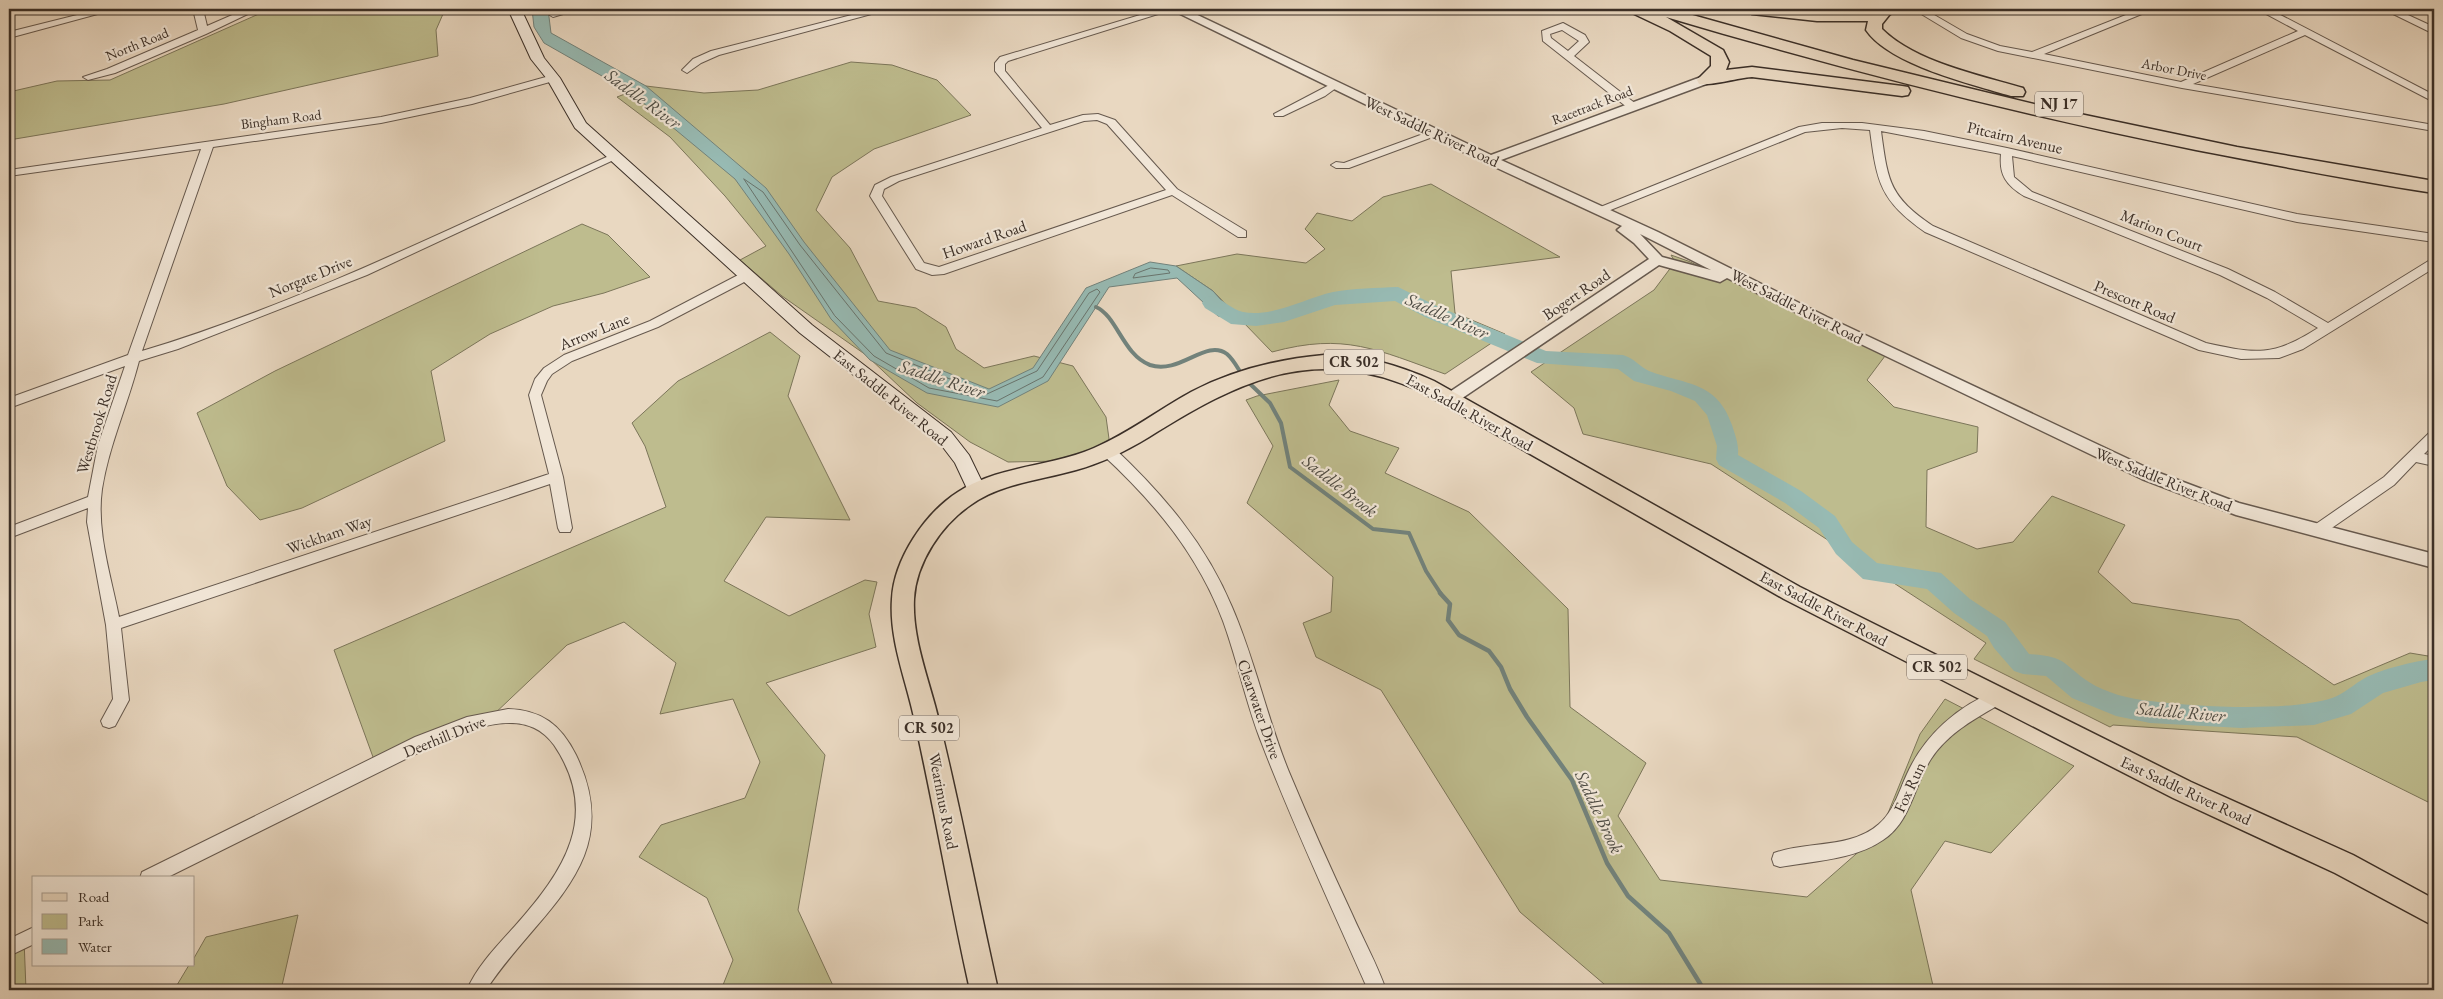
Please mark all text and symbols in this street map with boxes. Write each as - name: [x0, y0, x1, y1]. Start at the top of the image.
- street label: North Road: [103, 23, 172, 65]
- street label: Arbor Drive: [2139, 54, 2209, 84]
- water label: Saddle River: [600, 63, 687, 135]
- street label: Racetrack Road: [1549, 81, 1636, 129]
- street label: West Saddle River Road: [1361, 91, 1503, 172]
- road number: NJ 17: [2035, 92, 2083, 116]
- street label: Bingham Road: [240, 105, 323, 133]
- street label: Pitcairn Avenue: [1965, 116, 2065, 159]
- street label: Marion Court: [2117, 204, 2206, 257]
- street label: Howard Road: [939, 215, 1030, 264]
- street label: Norgate Drive: [265, 250, 355, 303]
- street label: Bogert Road: [1538, 264, 1615, 325]
- street label: West Saddle River Road: [1727, 264, 1867, 349]
- street label: Prescott Road: [2091, 275, 2180, 328]
- water label: Saddle River: [1401, 287, 1493, 345]
- street label: Arrow Lane: [555, 308, 632, 355]
- street label: East Saddle River Road: [829, 345, 953, 451]
- road number: CR 502: [1324, 350, 1384, 374]
- water label: Saddle River: [896, 354, 989, 403]
- street label: East Saddle River Road: [1403, 369, 1538, 456]
- street label: Westbrook Road: [71, 371, 122, 476]
- street label: West Saddle River Road: [2092, 442, 2236, 517]
- water label: Saddle Brook: [1297, 449, 1382, 522]
- street label: Wickham Way: [284, 510, 376, 559]
- street label: East Saddle River Road: [1756, 566, 1892, 651]
- road number: CR 502: [1907, 654, 1967, 680]
- street label: Clearwater Drive: [1233, 656, 1286, 762]
- water label: Saddle River: [2135, 696, 2227, 727]
- street label: Deerhill Drive: [400, 710, 488, 762]
- road number: CR 502: [899, 716, 959, 740]
- street label: Wearimus Road: [924, 751, 963, 852]
- street label: East Saddle River Road: [2117, 751, 2255, 830]
- street label: Fox Run: [1889, 758, 1930, 816]
- water label: Saddle Brook: [1570, 766, 1629, 857]
- legend: [32, 876, 195, 966]
- text: Road: [78, 887, 110, 906]
- text: Park: [78, 911, 105, 930]
- text: Water: [78, 937, 112, 956]

